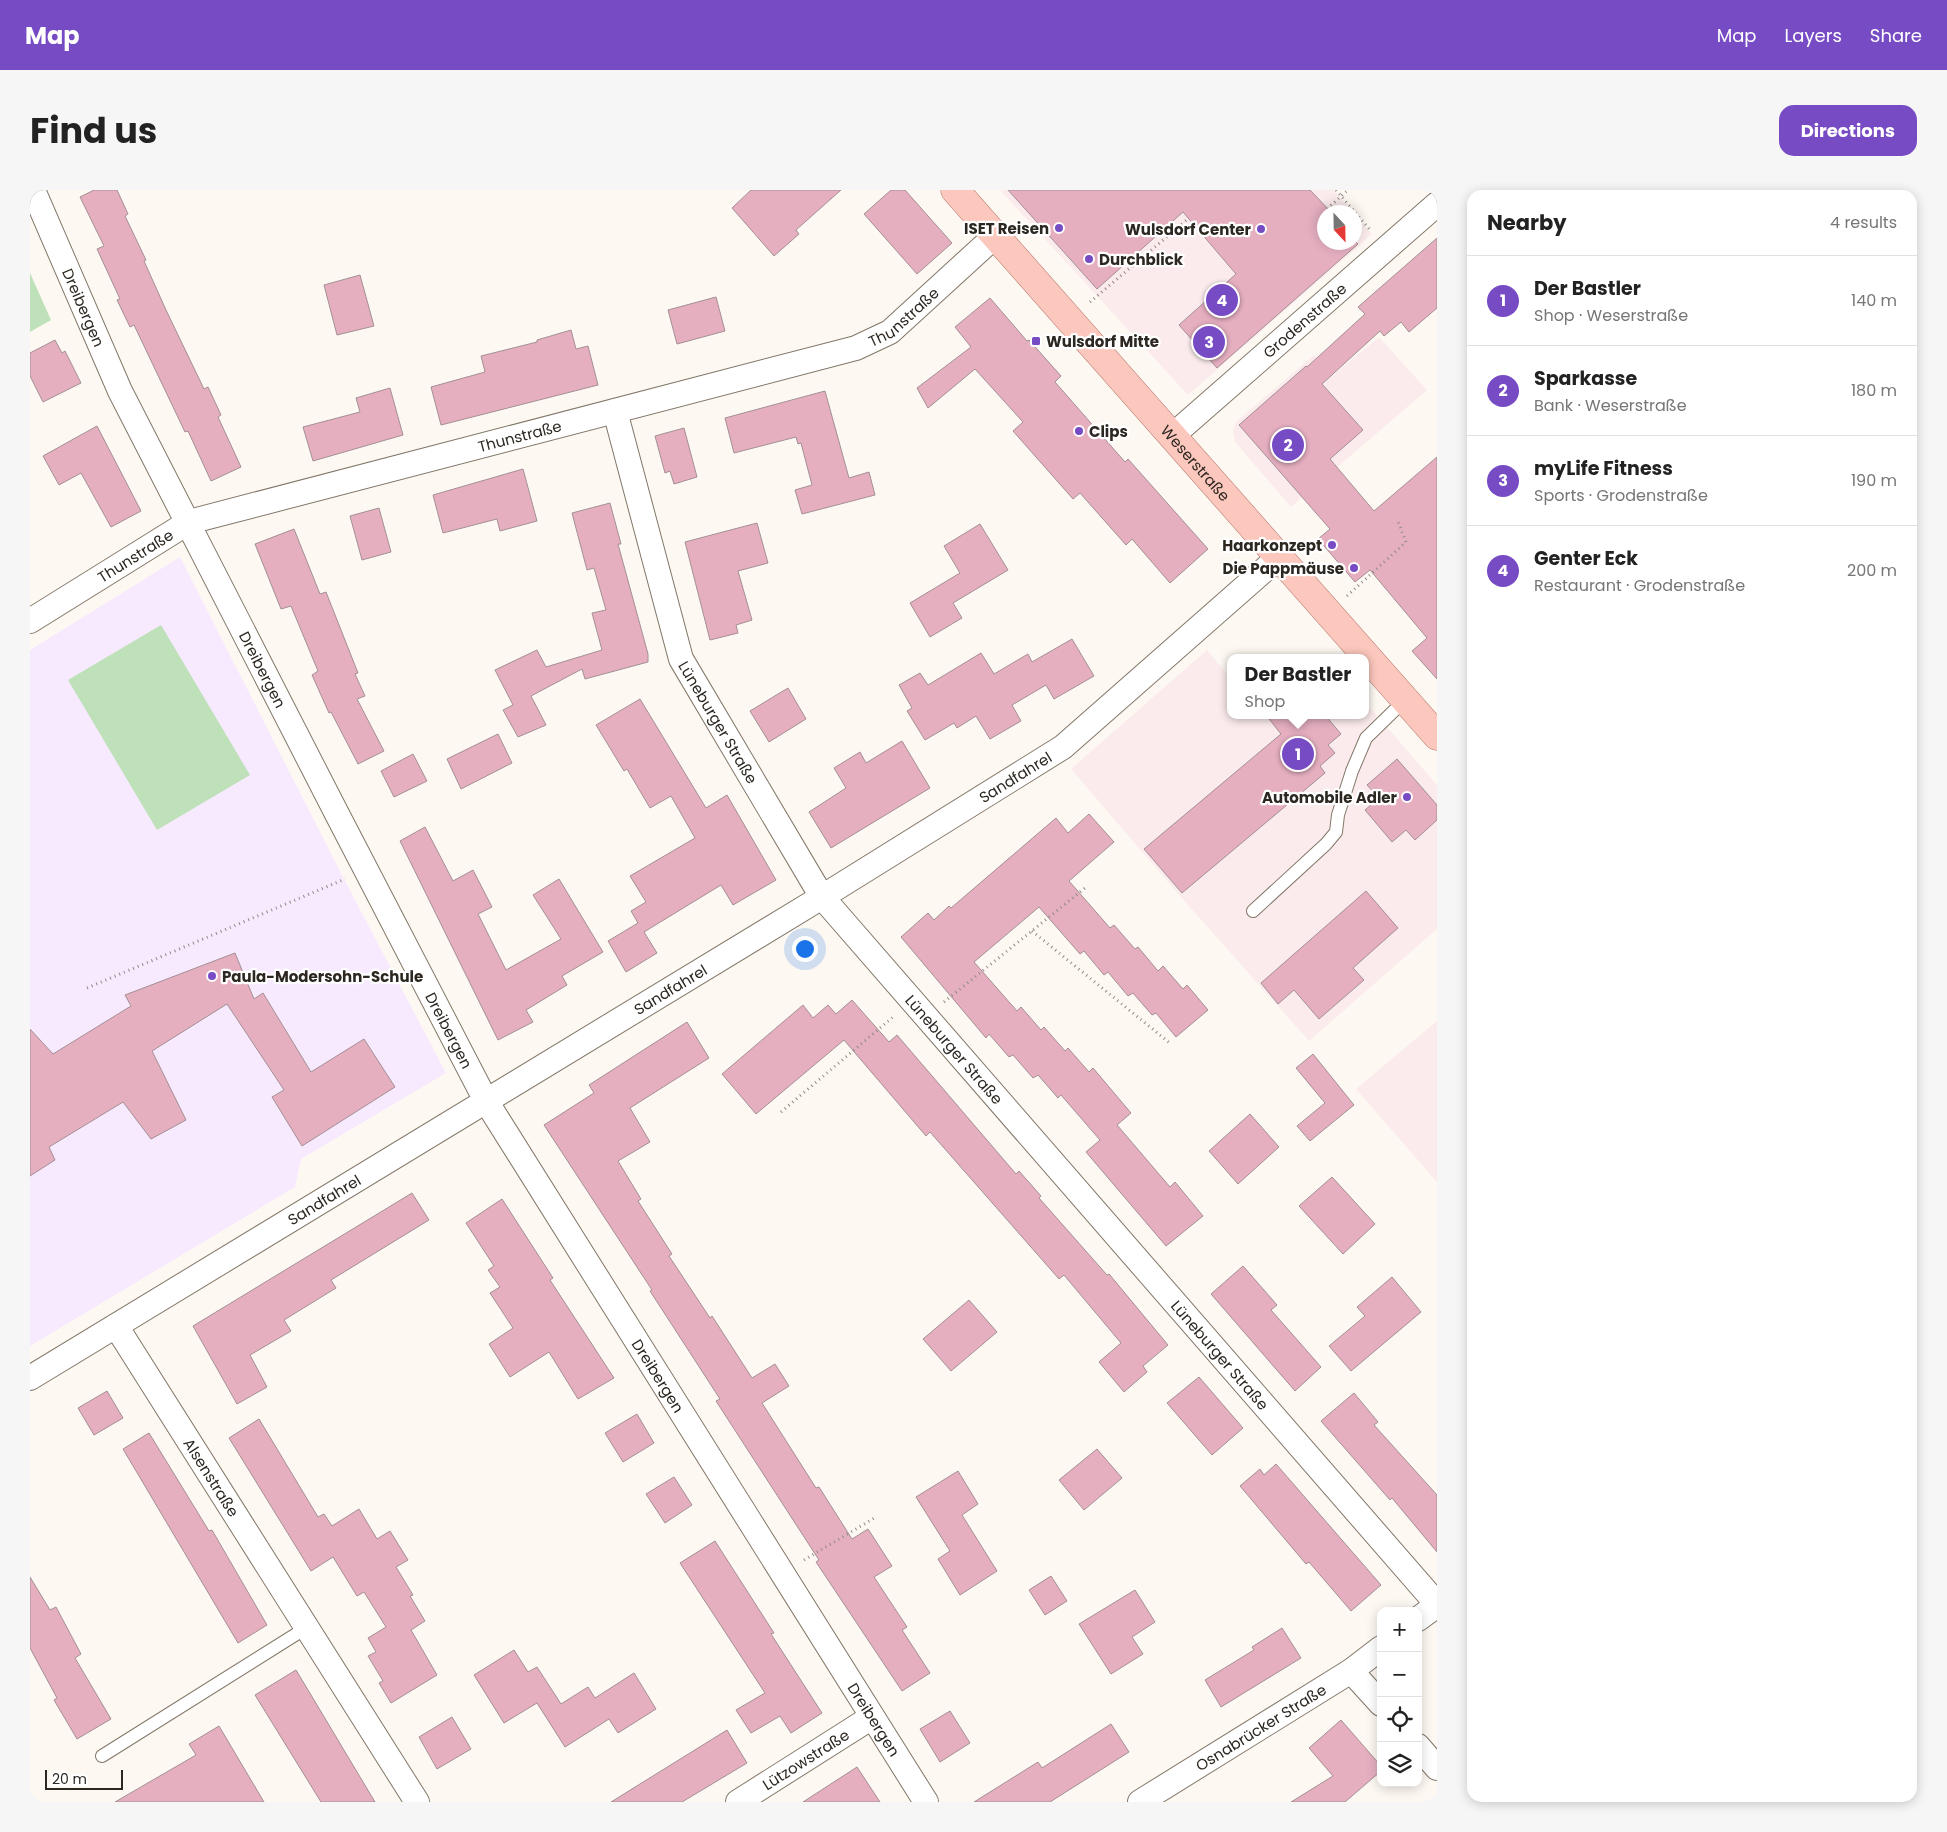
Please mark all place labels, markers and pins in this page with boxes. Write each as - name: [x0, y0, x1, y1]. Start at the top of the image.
- place label: ISET Reisen: [964, 218, 1049, 239]
- place label: Wulsdorf Center: [1125, 219, 1252, 240]
- marker: ISET Reisen: [1053, 222, 1065, 234]
- marker: Wulsdorf Center: [1255, 223, 1267, 235]
- place label: Durchblick: [1099, 249, 1184, 270]
- marker: Durchblick: [1083, 253, 1095, 265]
- pin: 4: [1206, 281, 1238, 319]
- pin: 3: [1193, 323, 1225, 361]
- place label: Wulsdorf Mitte: [1046, 331, 1159, 352]
- marker: Wulsdorf Mitte: [1030, 335, 1042, 347]
- place label: Clips: [1089, 421, 1128, 442]
- marker: Clips: [1073, 425, 1085, 437]
- pin: 2: [1272, 426, 1304, 464]
- place label: Haarkonzept: [1222, 535, 1322, 556]
- marker: Haarkonzept: [1326, 539, 1338, 551]
- place label: Die Pappmäuse: [1223, 558, 1344, 579]
- marker: Die Pappmäuse: [1348, 562, 1360, 574]
- pin: 1: [1282, 735, 1314, 773]
- place label: Automobile Adler: [1262, 787, 1398, 808]
- marker: Automobile Adler: [1401, 791, 1413, 803]
- place label: Paula-Modersohn-Schule: [222, 966, 423, 987]
- marker: Paula-Modersohn-Schule: [206, 970, 218, 982]

